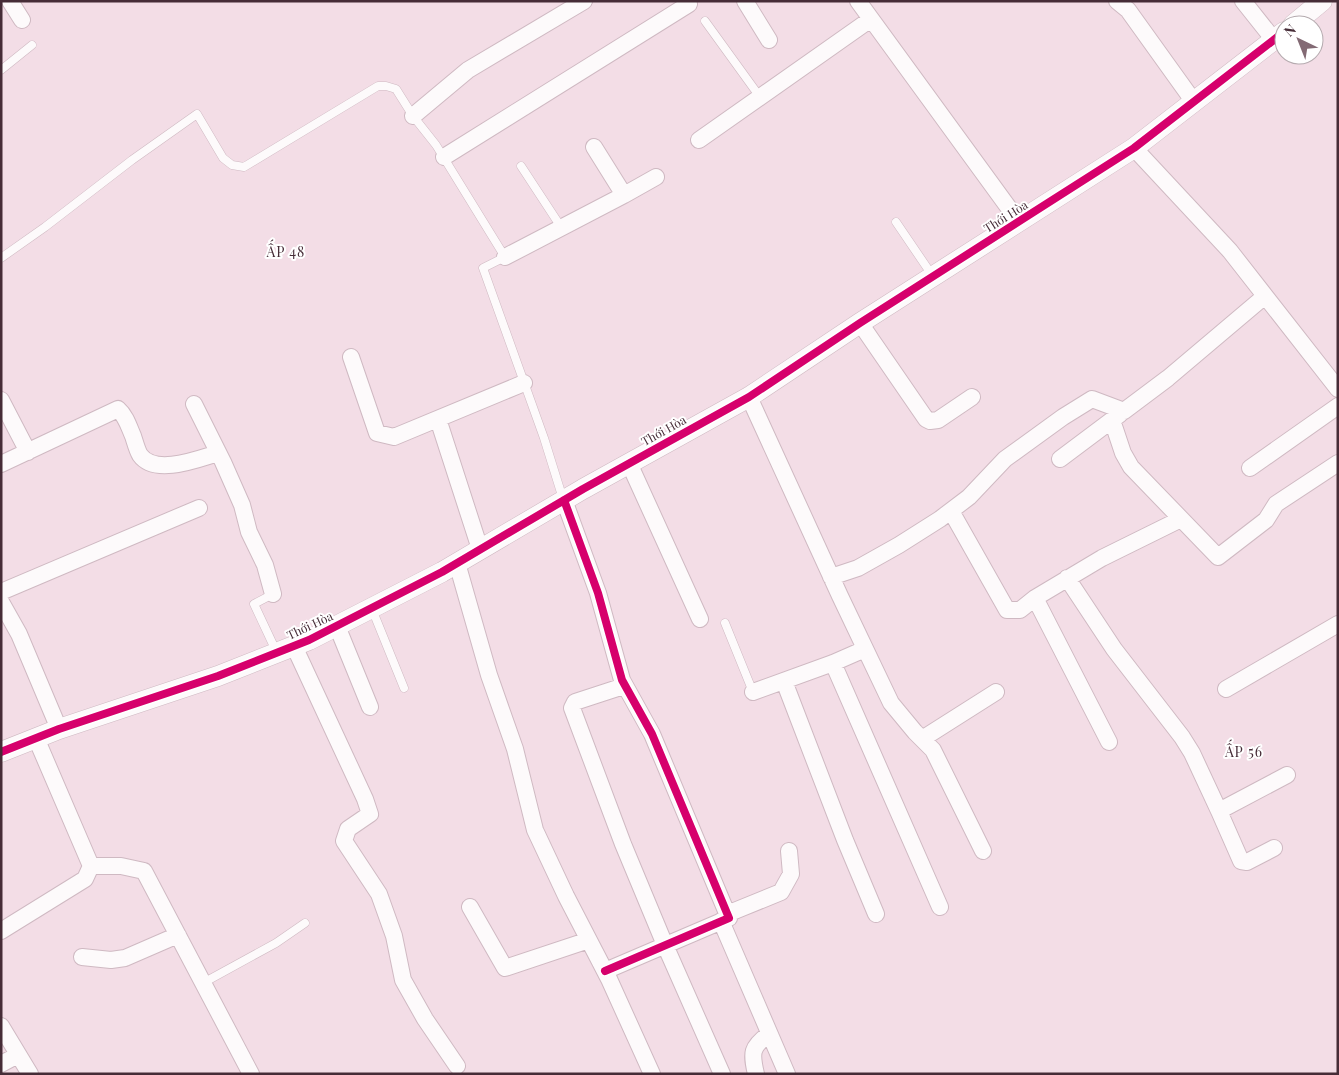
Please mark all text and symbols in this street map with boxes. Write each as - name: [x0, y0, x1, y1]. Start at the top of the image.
- north arrow: [1274, 15, 1324, 65]
- text: N: [1280, 20, 1300, 41]
- street label: Thới Hòa: [980, 196, 1030, 236]
- district label: ẤP 48: [266, 239, 305, 261]
- street label: Thới Hòa: [638, 411, 689, 449]
- street label: Thới Hòa: [284, 607, 335, 643]
- district label: ẤP 56: [1224, 739, 1263, 761]

